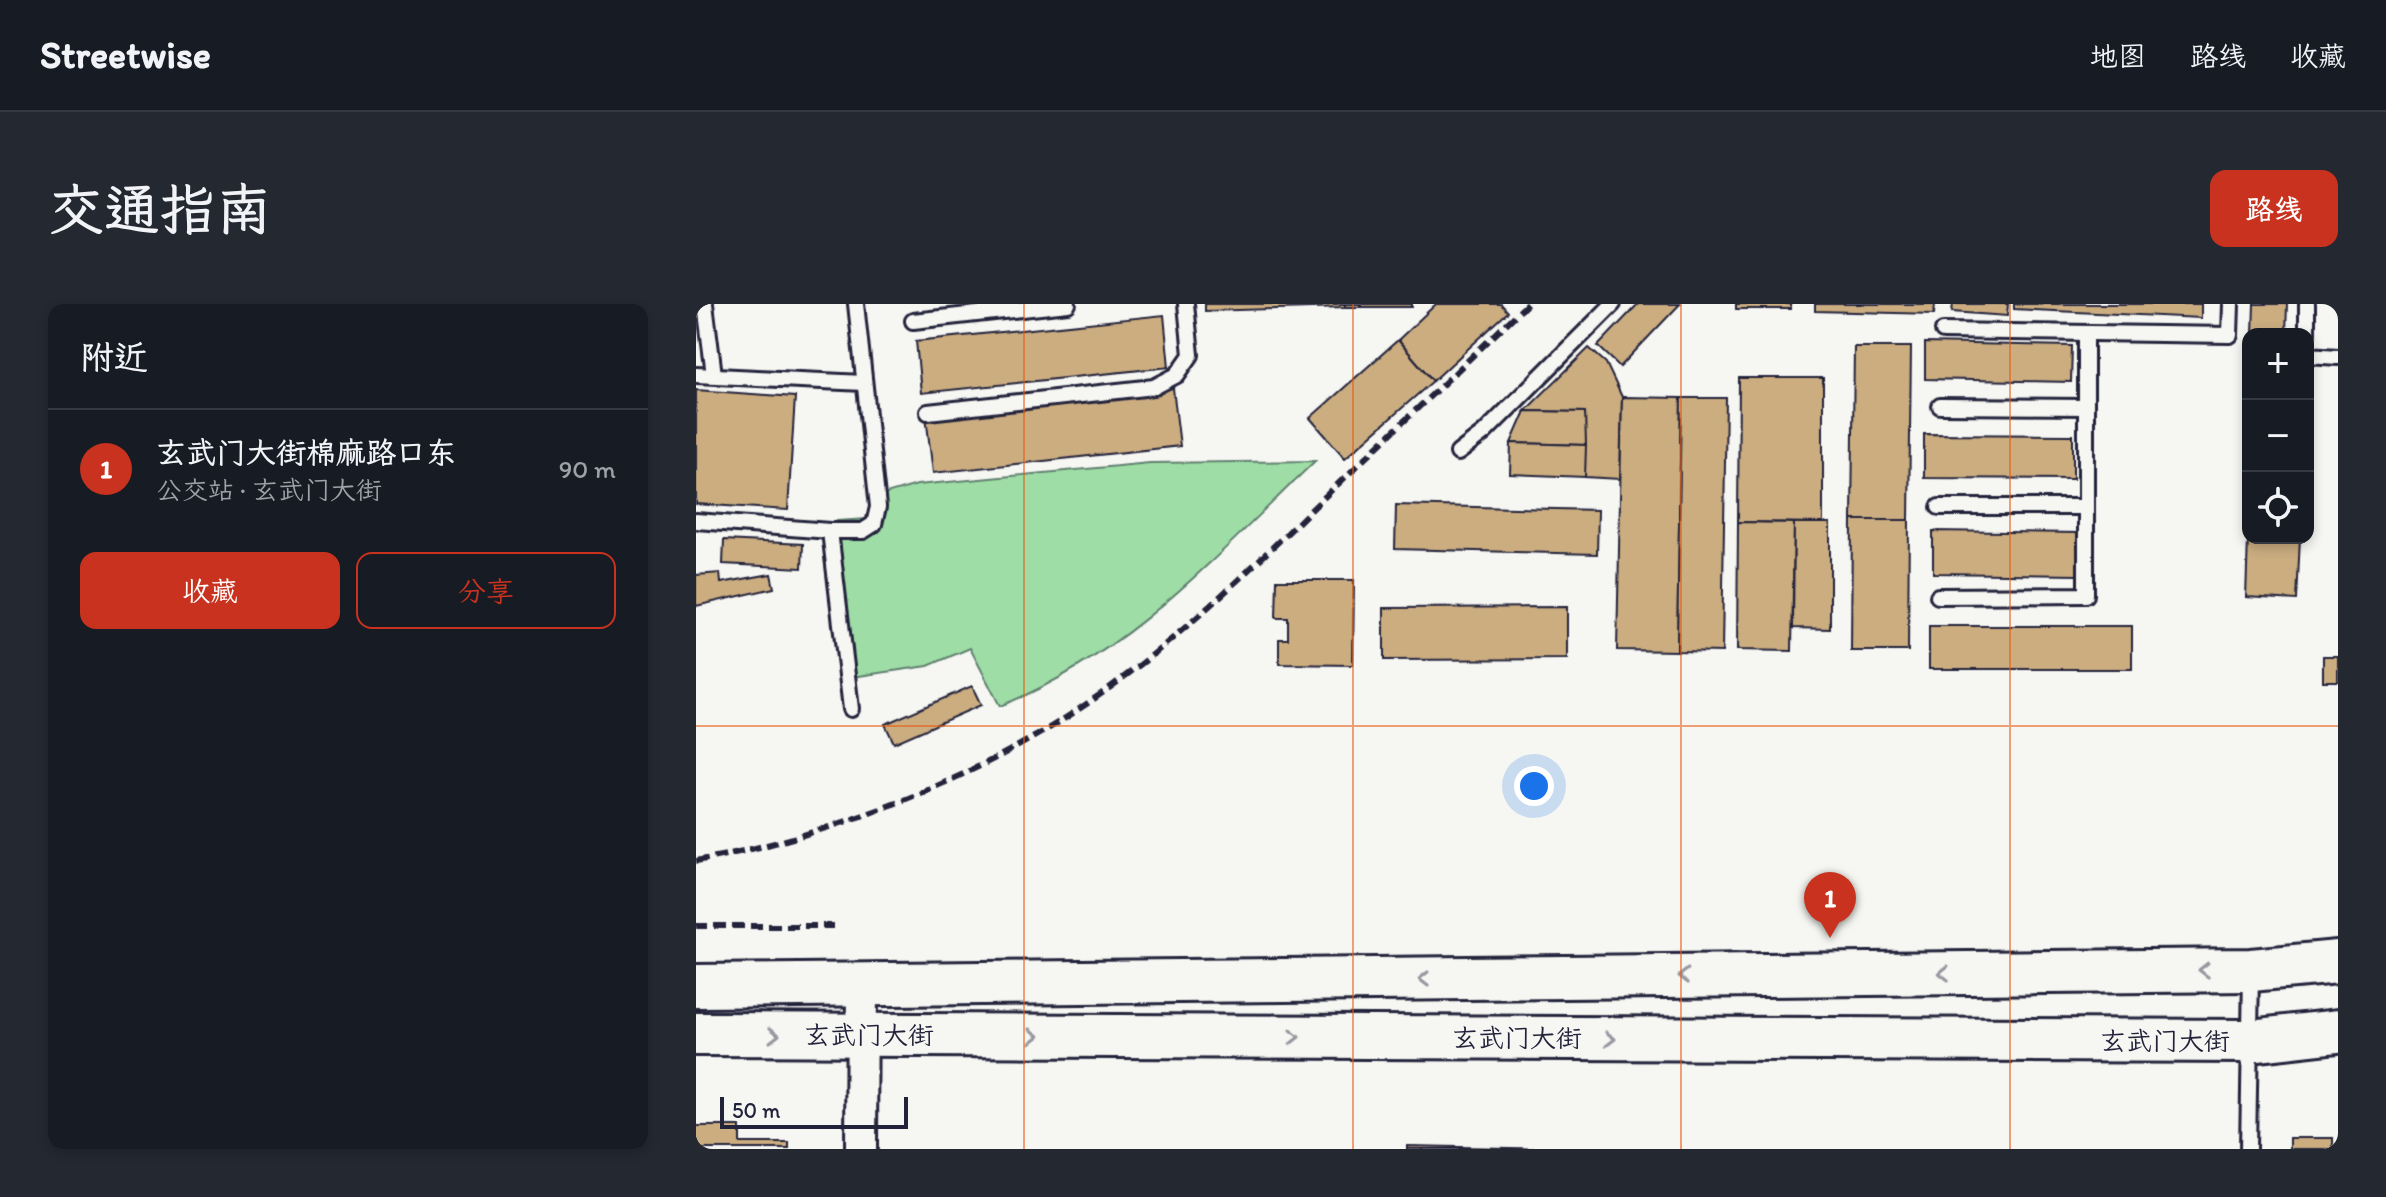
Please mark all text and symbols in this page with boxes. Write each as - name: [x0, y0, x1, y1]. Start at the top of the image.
- text: Streetwise: [40, 32, 211, 78]
- text: 地图: [2090, 39, 2146, 73]
- text: 路线: [2190, 39, 2246, 73]
- text: 收藏: [2290, 39, 2346, 73]
- button: 路线: [2210, 170, 2338, 247]
- text: 交通指南: [48, 176, 272, 243]
- map controls: [2242, 328, 2314, 544]
- button: +: [2242, 328, 2314, 400]
- text: 附近: [80, 337, 148, 378]
- button: −: [2242, 400, 2314, 472]
- text: 玄武门大街棉麻路口东: [156, 434, 456, 471]
- text: 1: [100, 453, 112, 485]
- text: 90 m: [559, 453, 616, 485]
- button: locate: [2242, 472, 2314, 544]
- text: 公交站 · 玄武门大街: [156, 474, 382, 506]
- button: 收藏: [80, 552, 340, 629]
- button: 分享: [356, 552, 616, 629]
- your location: [1514, 766, 1554, 806]
- pin: 1: [1804, 872, 1856, 938]
- one-way arrow: [2197, 961, 2210, 979]
- one-way arrow: [1937, 964, 1950, 982]
- one-way arrow: [1677, 967, 1690, 985]
- one-way arrow: [1417, 970, 1430, 988]
- street label: 玄武门大街: [804, 1019, 934, 1051]
- street label: 玄武门大街: [1452, 1022, 1582, 1054]
- street label: 玄武门大街: [2100, 1025, 2230, 1057]
- one-way arrow: [768, 1026, 781, 1044]
- one-way arrow: [1028, 1027, 1041, 1045]
- one-way arrow: [1288, 1028, 1301, 1046]
- one-way arrow: [1604, 1030, 1617, 1048]
- scale bar: [720, 1093, 908, 1129]
- text: 50 m: [732, 1097, 781, 1124]

